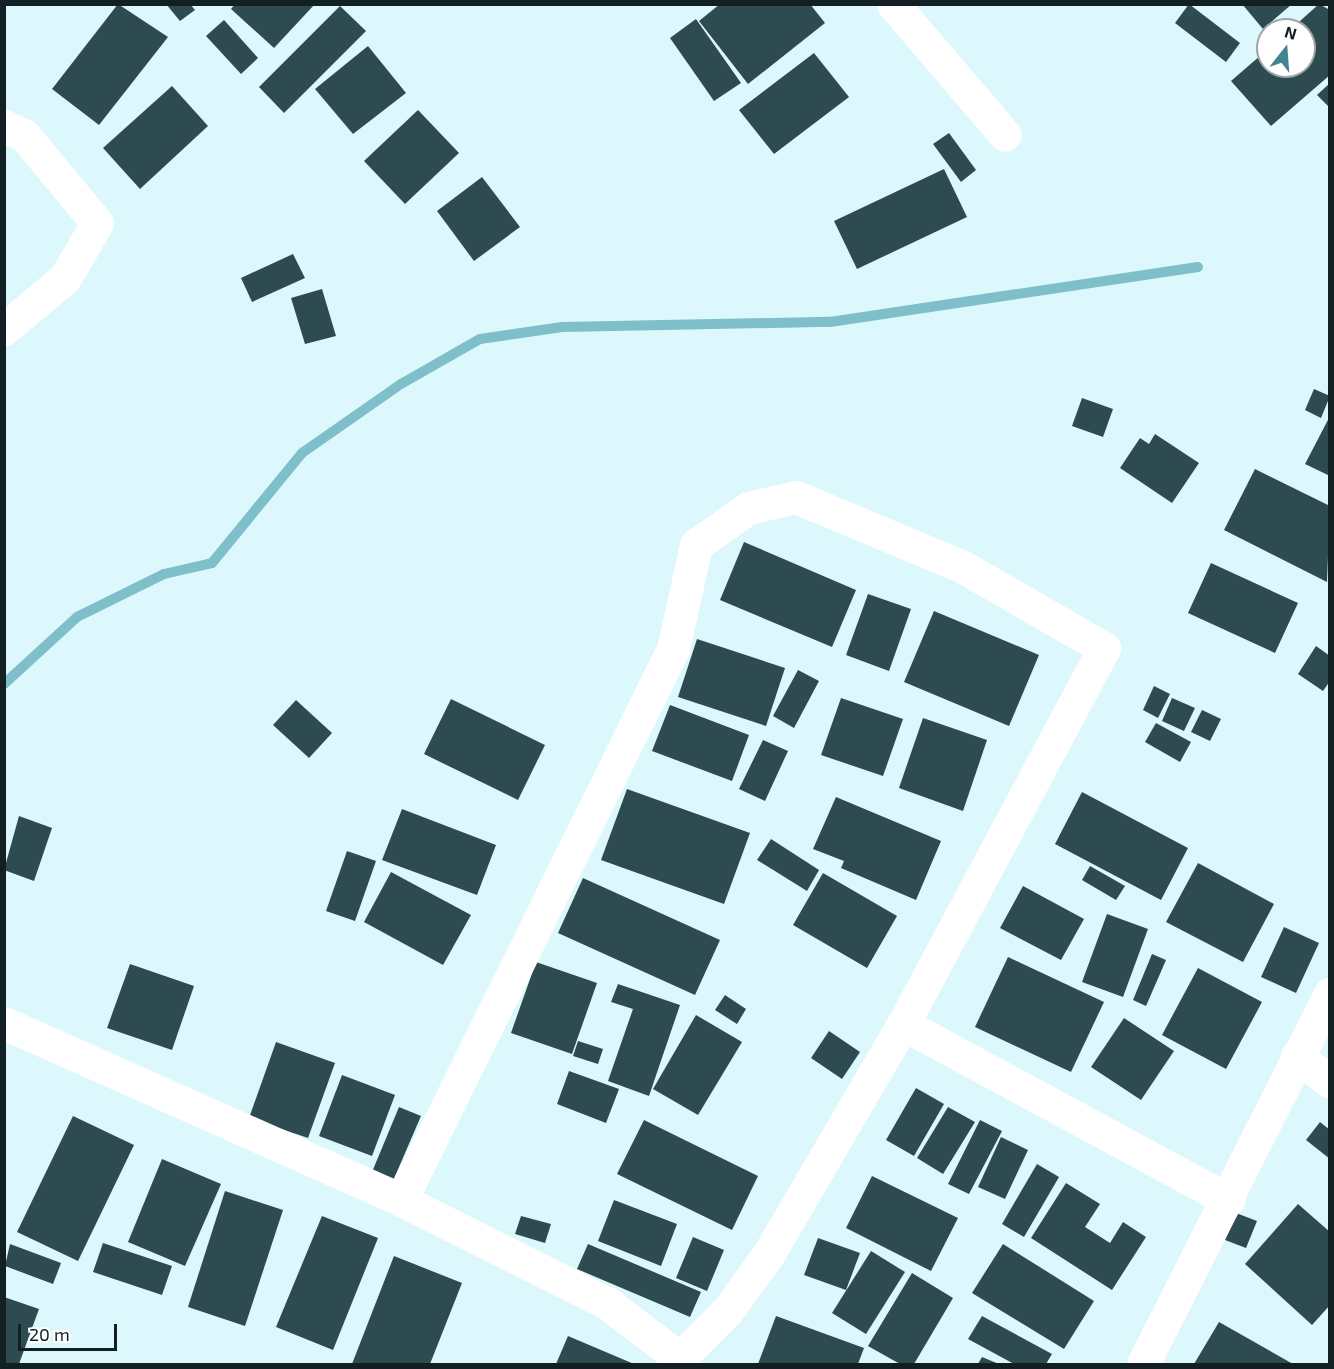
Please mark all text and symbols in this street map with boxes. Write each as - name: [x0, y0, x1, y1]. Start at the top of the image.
- north arrow: [1256, 18, 1316, 78]
- text: N: [1283, 21, 1299, 43]
- scale bar: [21, 1312, 120, 1350]
- text: 20 m: [29, 1323, 70, 1345]

